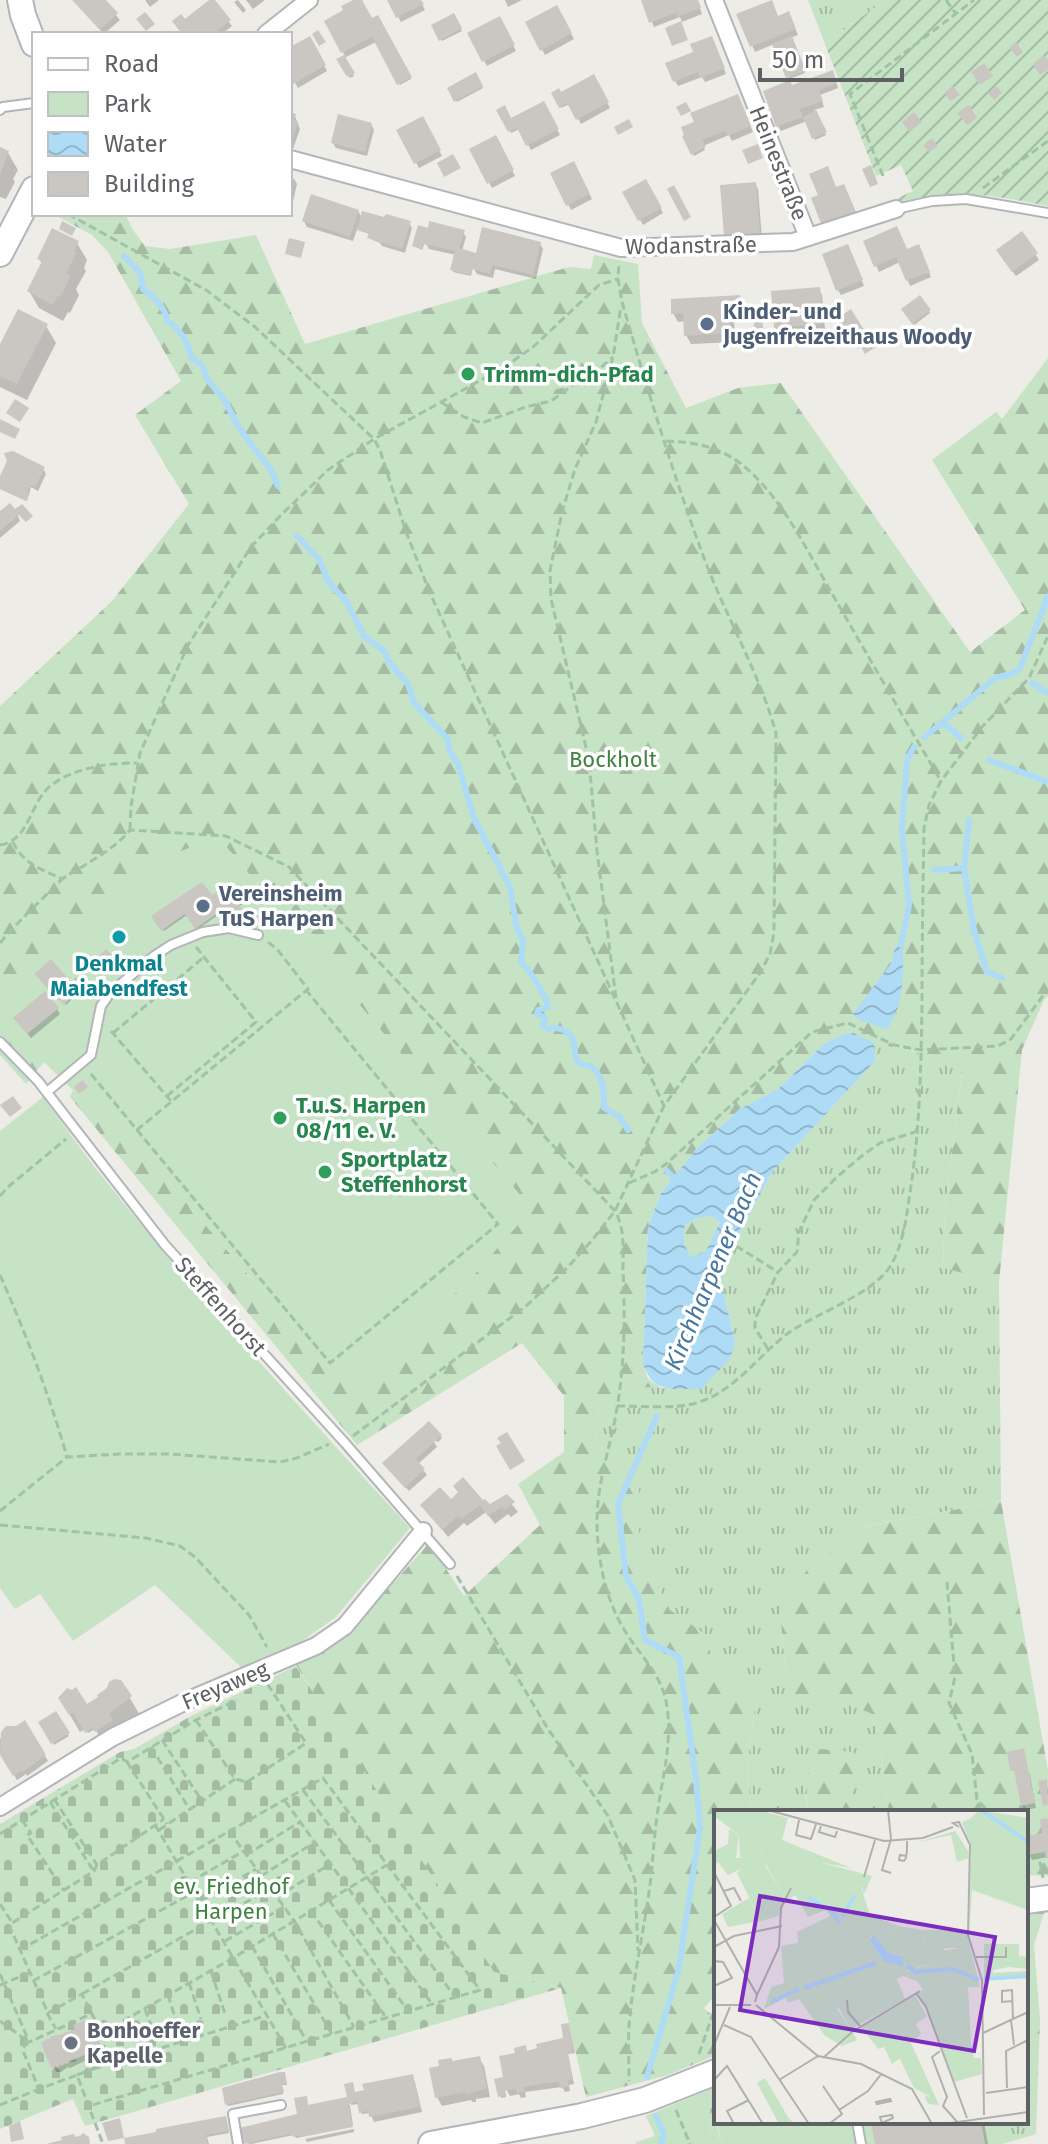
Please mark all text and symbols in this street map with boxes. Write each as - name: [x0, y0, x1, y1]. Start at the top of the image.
- legend: [32, 32, 292, 216]
- scale bar: [760, 32, 902, 82]
- text: 50 m: [772, 46, 824, 74]
- text: Road: [104, 50, 159, 78]
- text: Park: [104, 90, 152, 118]
- street label: Heinestraße: [743, 102, 814, 224]
- text: Water: [104, 130, 168, 158]
- text: Building: [104, 170, 194, 198]
- street label: Wodanstraße: [625, 231, 757, 260]
- place label: Kinder- und Jugenfreizeithaus Woody: [722, 298, 973, 350]
- marker: Kinder- und Jugenfreizeithaus Woody: [698, 315, 716, 333]
- place label: Trimm-dich-Pfad: [484, 361, 654, 388]
- marker: Trimm-dich-Pfad: [459, 365, 477, 383]
- park label: Bockholt: [569, 746, 657, 773]
- place label: Vereinsheim TuS Harpen: [218, 880, 343, 932]
- marker: Vereinsheim TuS Harpen: [194, 897, 212, 915]
- marker: Denkmal Maiabendfest: [110, 928, 128, 946]
- place label: Denkmal Maiabendfest: [50, 950, 188, 1002]
- place label: T.u.S. Harpen 08/11 e. V.: [296, 1092, 426, 1144]
- marker: T.u.S. Harpen 08/11 e. V.: [271, 1109, 289, 1127]
- place label: Sportplatz Steffenhorst: [341, 1146, 468, 1198]
- marker: Sportplatz Steffenhorst: [316, 1163, 334, 1181]
- water label: Kirchharpener Bach: [659, 1168, 767, 1374]
- street label: Steffenhorst: [169, 1252, 272, 1361]
- street label: Freyaweg: [178, 1655, 273, 1716]
- inset map: [714, 1810, 1028, 2124]
- park label: ev. Friedhof Harpen: [173, 1873, 291, 1925]
- place label: Bonhoeffer Kapelle: [87, 2017, 200, 2069]
- marker: Bonhoeffer Kapelle: [62, 2034, 80, 2052]

